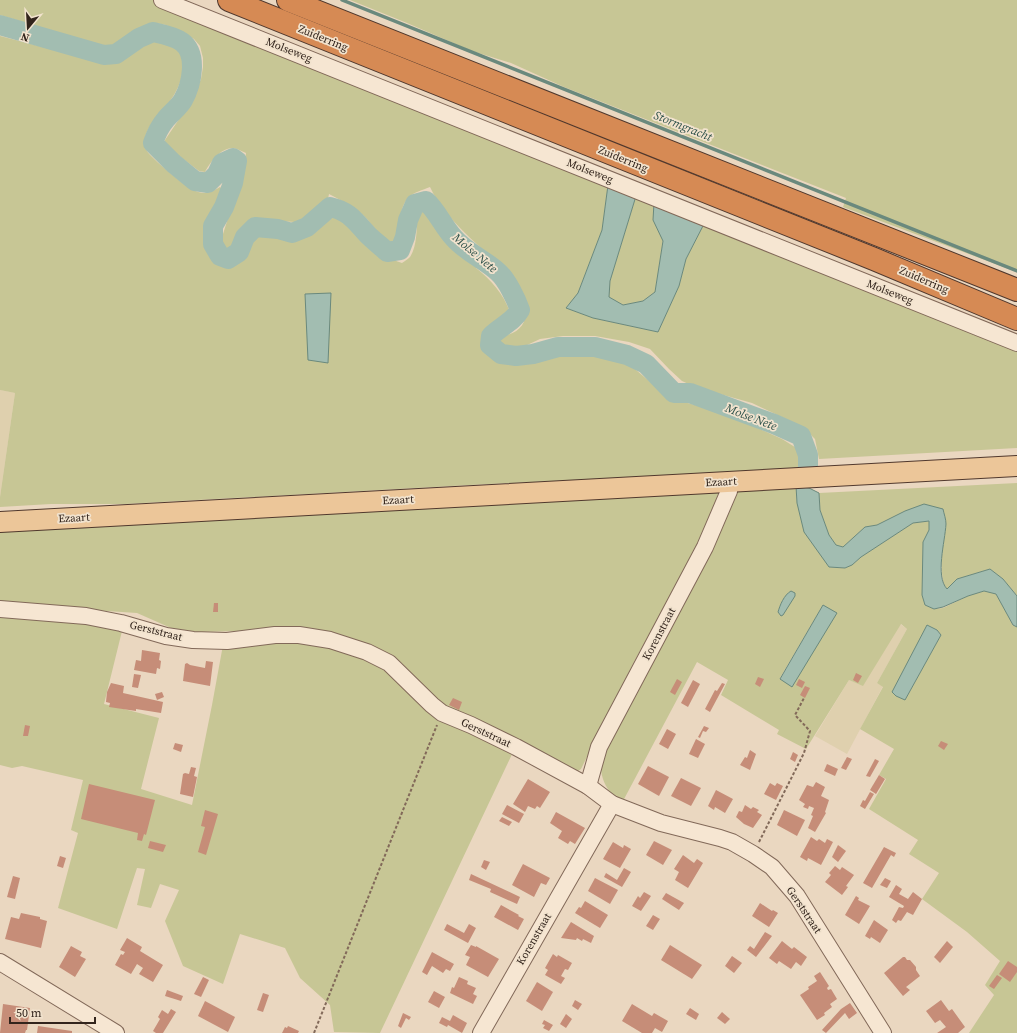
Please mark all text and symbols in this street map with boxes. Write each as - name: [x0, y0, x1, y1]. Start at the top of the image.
- north arrow: [8, 8, 48, 48]
- street label: Zuiderring: [296, 21, 350, 55]
- text: N: [19, 29, 31, 45]
- street label: Molseweg: [264, 34, 315, 66]
- water label: Stormgracht: [652, 107, 715, 145]
- street label: Zuiderring: [596, 142, 650, 176]
- street label: Molseweg: [565, 155, 616, 187]
- water label: Molse Nete: [448, 229, 501, 277]
- street label: Zuiderring: [897, 263, 951, 297]
- street label: Molseweg: [865, 276, 916, 308]
- water label: Molse Nete: [722, 400, 779, 434]
- street label: Ezaart: [705, 474, 737, 490]
- street label: Ezaart: [382, 492, 414, 508]
- street label: Ezaart: [58, 510, 90, 526]
- street label: Korenstraat: [639, 605, 679, 663]
- street label: Gerststraat: [128, 617, 184, 645]
- street label: Gerststraat: [459, 715, 514, 751]
- street label: Gerststraat: [783, 884, 825, 937]
- street label: Korenstraat: [513, 910, 555, 968]
- scale bar: [10, 999, 95, 1025]
- text: 50 m: [16, 1005, 42, 1021]

